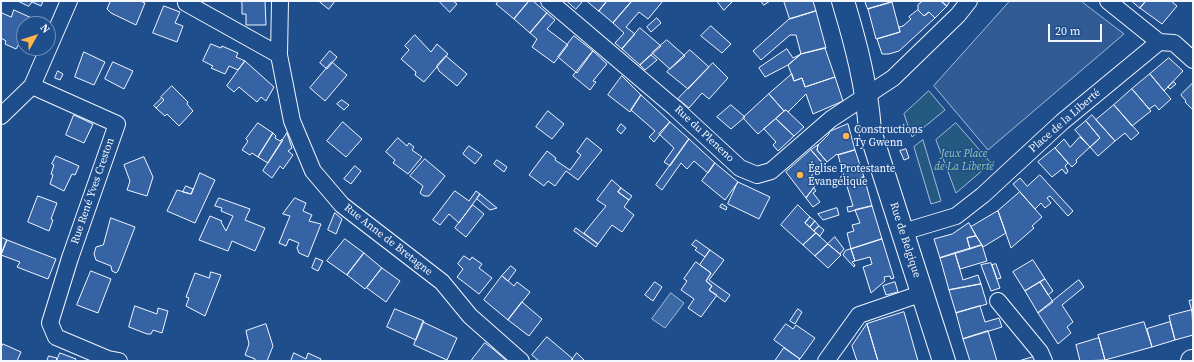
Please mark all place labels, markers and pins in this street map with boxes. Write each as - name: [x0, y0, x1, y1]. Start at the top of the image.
- place label: Constructions Ty Gwenn: [854, 123, 923, 149]
- marker: Constructions Ty Gwenn: [841, 131, 851, 141]
- place label: Église Protestante Évangélique: [808, 162, 895, 188]
- marker: Église Protestante Évangélique: [795, 170, 805, 180]

